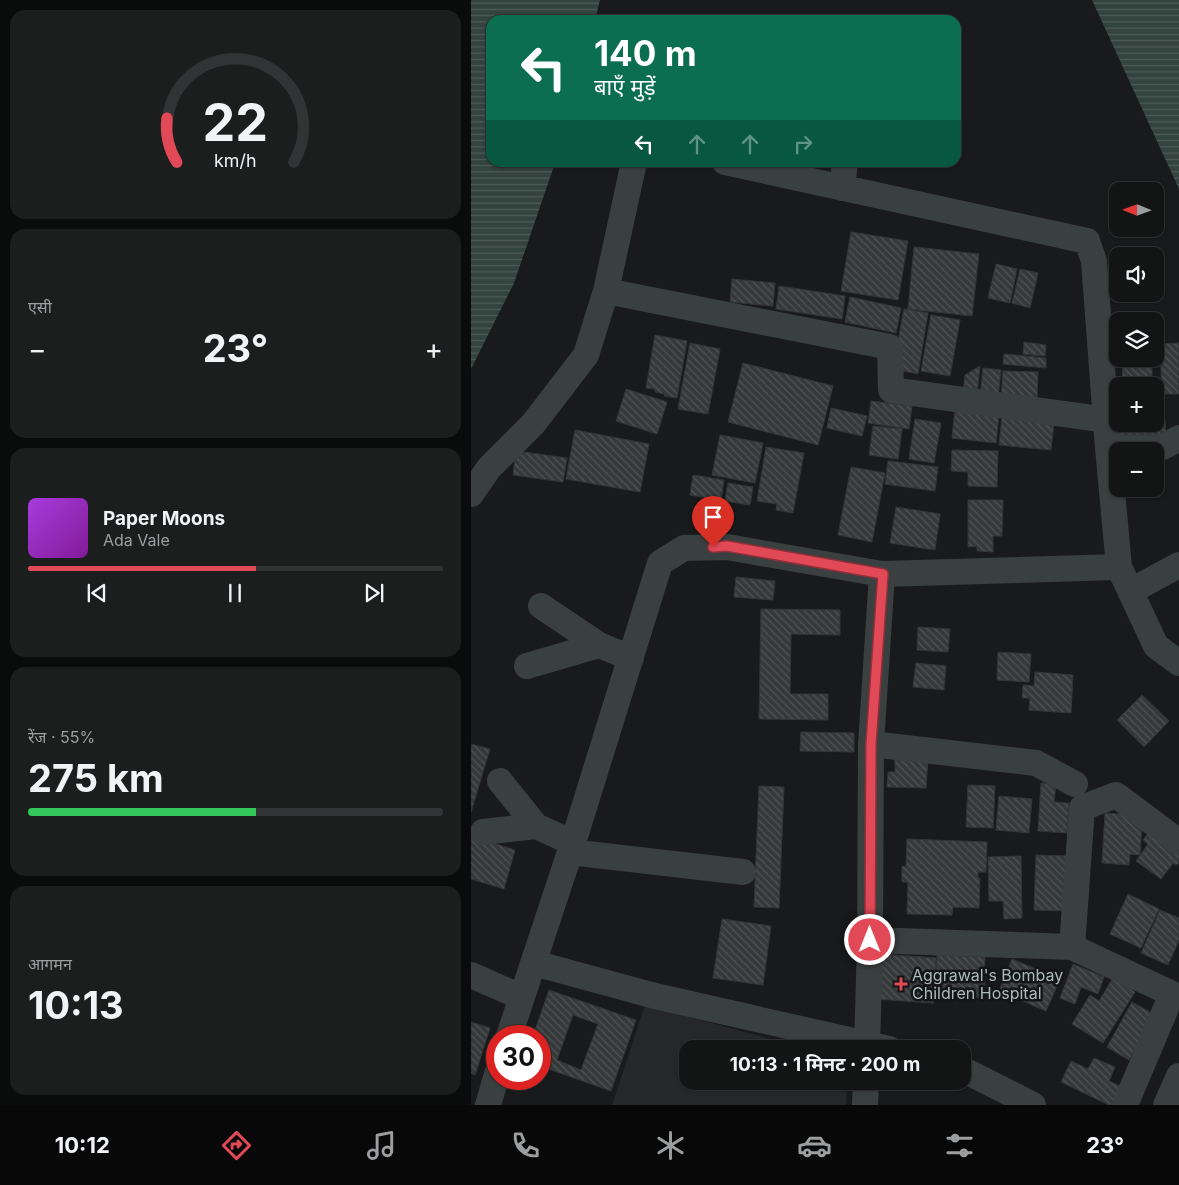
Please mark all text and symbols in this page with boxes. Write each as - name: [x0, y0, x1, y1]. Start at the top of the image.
- text: 140 m: [594, 32, 697, 74]
- icon: left: [511, 35, 576, 100]
- text: बाएँ मुड़ें: [594, 74, 656, 100]
- text: 22: [203, 91, 268, 154]
- icon: left: [630, 130, 658, 158]
- icon: ahead: [683, 130, 711, 158]
- icon: ahead: [736, 130, 764, 158]
- icon: right: [789, 130, 817, 158]
- text: km/h: [214, 150, 257, 171]
- north arrow: [1109, 182, 1163, 238]
- map controls: [1109, 182, 1164, 497]
- button: sound: [1109, 247, 1164, 302]
- text: एसी: [28, 297, 52, 317]
- button: layers: [1109, 312, 1164, 367]
- text: 23°: [203, 325, 268, 371]
- text: −: [28, 332, 47, 366]
- text: +: [424, 332, 443, 366]
- button: +: [1109, 377, 1164, 432]
- button: −: [1109, 442, 1164, 497]
- pin: [692, 496, 734, 547]
- icon: arrive: [699, 503, 727, 531]
- text: Paper Moons: [103, 507, 225, 530]
- text: Ada Vale: [103, 530, 170, 550]
- icon: previous: [83, 579, 111, 607]
- icon: pause: [221, 579, 249, 607]
- icon: next: [360, 579, 388, 607]
- text: रेंज · 55%: [28, 727, 95, 747]
- text: 275 km: [28, 755, 164, 801]
- position arrow: [843, 913, 895, 965]
- text: आगमन: [28, 954, 72, 974]
- place label: Aggrawal's Bombay Children Hospital: [912, 965, 1063, 1003]
- marker: Aggrawal's Bombay Children Hospital: [894, 977, 908, 991]
- text: 10:13: [28, 982, 124, 1028]
- speed limit sign: 30: [486, 1025, 551, 1090]
- text: 10:13 · 1 मिनट · 200 m: [730, 1053, 920, 1076]
- icon: directions: [219, 1128, 254, 1163]
- icon: music: [364, 1128, 399, 1163]
- icon: phone: [508, 1128, 543, 1163]
- icon: climate: [653, 1128, 688, 1163]
- icon: car: [797, 1128, 832, 1163]
- icon: filters: [942, 1128, 977, 1163]
- text: 10:12: [55, 1132, 110, 1158]
- text: 23°: [1086, 1132, 1124, 1158]

